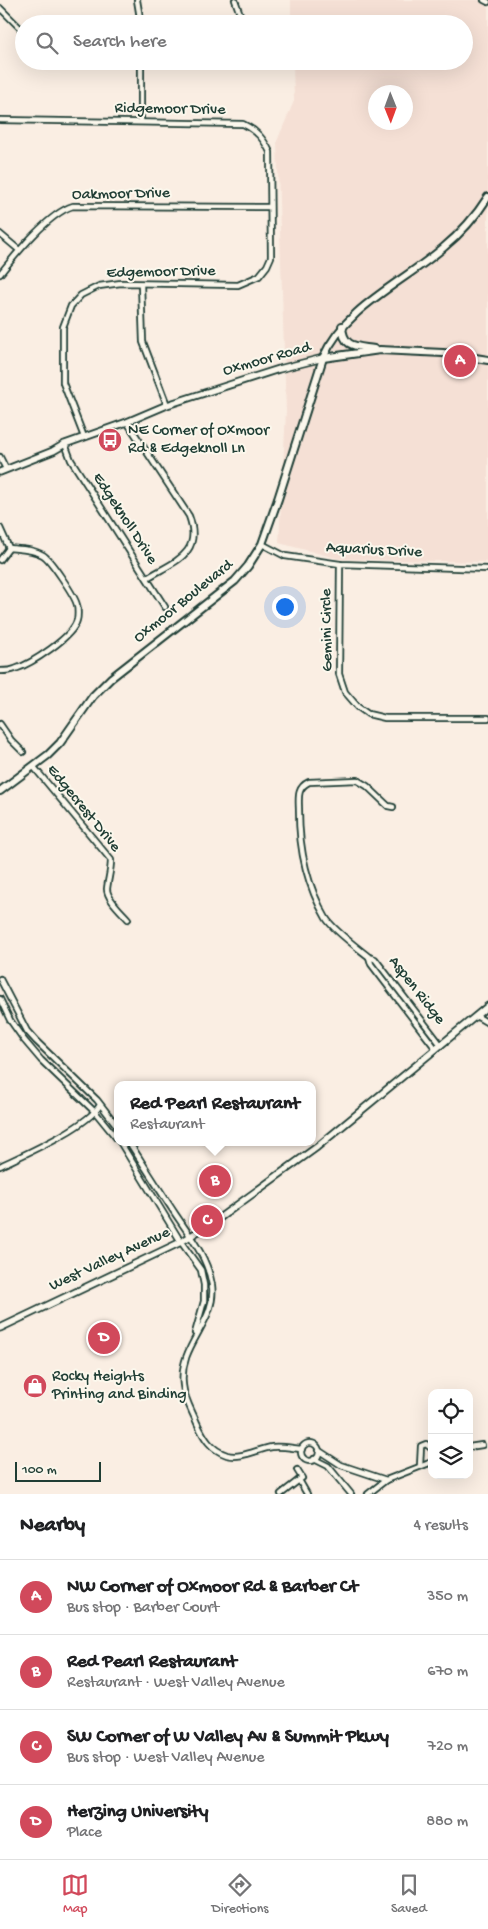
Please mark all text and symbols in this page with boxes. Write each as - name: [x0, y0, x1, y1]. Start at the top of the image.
- search box: [15, 15, 473, 70]
- icon: search: [33, 29, 61, 57]
- text: Search here: [73, 31, 167, 54]
- north arrow: [368, 85, 413, 130]
- street label: Ridgemoor Drive: [114, 100, 226, 120]
- street label: Oakmoor Drive: [72, 185, 171, 205]
- street label: Edgemoor Drive: [106, 263, 216, 283]
- street label: Oxmoor Road: [221, 338, 315, 382]
- pin: A: [444, 342, 476, 380]
- place label: NE Corner of Oxmoor Rd & Edgeknoll Ln: [128, 422, 270, 459]
- bus stop icon: NE Corner of Oxmoor Rd & Edgeknoll Ln: [97, 427, 123, 453]
- street label: Edgeknoll Drive: [87, 470, 161, 569]
- street label: Aquarius Drive: [325, 539, 423, 563]
- street label: Oxmoor Boulevard: [131, 555, 239, 648]
- street label: Gemini Circle: [318, 588, 338, 672]
- your location: [272, 594, 298, 620]
- street label: Edgecrest Drive: [42, 761, 125, 857]
- street label: Aspen Ridge: [383, 953, 449, 1030]
- popup: [114, 1081, 316, 1146]
- text: Red Pearl Restaurant: [130, 1093, 300, 1116]
- text: Restaurant: [130, 1116, 204, 1135]
- pin: B: [199, 1162, 231, 1200]
- pin: C: [191, 1202, 223, 1240]
- street label: West Valley Avenue: [47, 1223, 174, 1296]
- pin: D: [88, 1319, 120, 1357]
- place label: Rocky Heights Printing and Binding: [51, 1368, 187, 1405]
- shop icon: Rocky Heights Printing and Binding: [22, 1373, 48, 1399]
- map controls: [428, 1389, 473, 1479]
- button: locate: [428, 1389, 473, 1434]
- button: layers: [428, 1434, 473, 1479]
- scale bar: [15, 1459, 101, 1482]
- text: 100 m: [22, 1462, 57, 1479]
- text: Nearby: [20, 1514, 85, 1539]
- text: 4 results: [413, 1517, 468, 1536]
- text: NW Corner of Oxmoor Rd & Barber Ct: [67, 1576, 358, 1599]
- text: A: [31, 1588, 41, 1607]
- text: 350 m: [427, 1588, 468, 1607]
- text: Bus stop · Barber Court: [67, 1599, 219, 1618]
- text: Red Pearl Restaurant: [67, 1651, 237, 1674]
- text: B: [32, 1663, 40, 1682]
- text: 670 m: [427, 1663, 468, 1682]
- text: Restaurant · West Valley Avenue: [67, 1674, 285, 1693]
- text: SW Corner of W Valley Av & Summit Pkwy: [67, 1726, 389, 1749]
- text: C: [32, 1738, 40, 1757]
- text: 720 m: [428, 1738, 468, 1757]
- text: Bus stop · West Valley Avenue: [67, 1749, 265, 1768]
- text: Herzing University: [67, 1801, 208, 1824]
- text: D: [31, 1813, 41, 1832]
- text: 880 m: [426, 1813, 468, 1832]
- text: Place: [67, 1824, 102, 1843]
- tab: Map: [61, 1871, 89, 1918]
- tab: Directions: [212, 1871, 269, 1918]
- tab: Saved: [391, 1871, 427, 1918]

